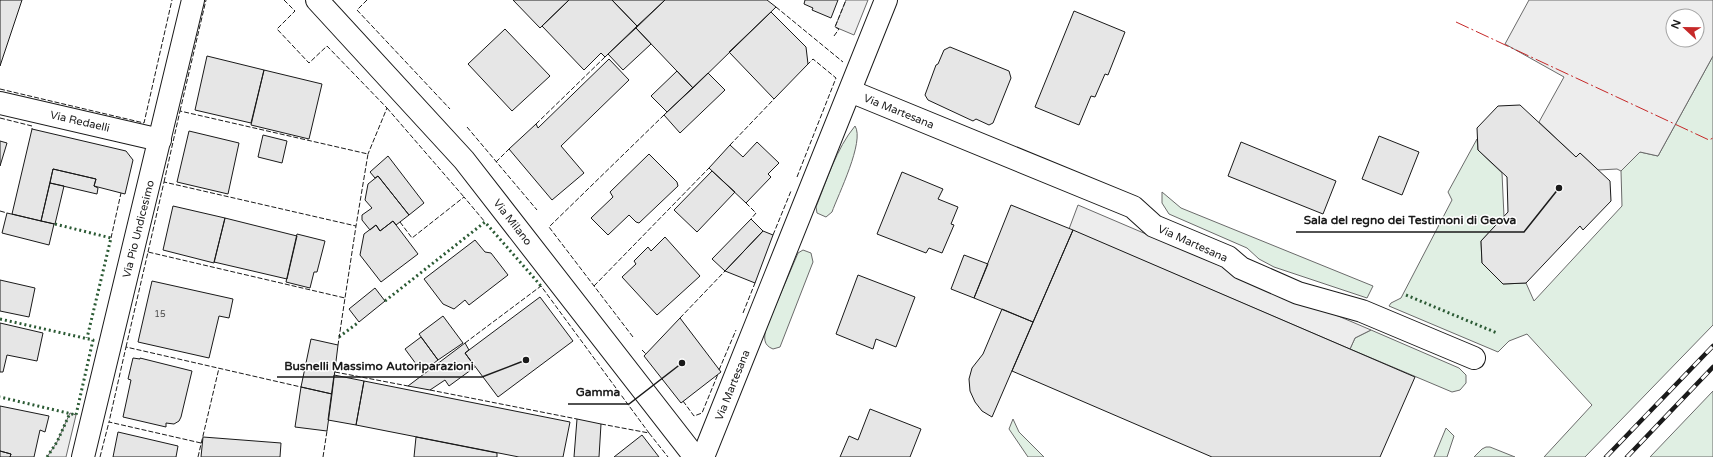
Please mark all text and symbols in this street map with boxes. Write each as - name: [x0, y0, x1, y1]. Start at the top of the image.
- north arrow: [1665, 8, 1705, 48]
- text: N: [1669, 18, 1684, 31]
- street label: Via Martesana: [862, 91, 936, 132]
- street label: Via Redaelli: [49, 108, 111, 135]
- street label: Via Pio Undicesimo: [120, 179, 157, 279]
- street label: Via Milano: [491, 197, 535, 248]
- callout: Sala del regno dei Testimoni di Geova: [1296, 208, 1524, 232]
- text: Sala del regno dei Testimoni di Geova: [1304, 213, 1517, 228]
- street label: Via Martesana: [1156, 222, 1230, 265]
- house number: 15: [154, 309, 166, 320]
- street label: Via Martesana: [712, 348, 753, 422]
- callout: Busnelli Massimo Autoriparazioni: [277, 353, 482, 377]
- text: Busnelli Massimo Autoriparazioni: [284, 359, 474, 374]
- callout: Gamma: [568, 380, 629, 404]
- text: Gamma: [576, 385, 621, 399]

